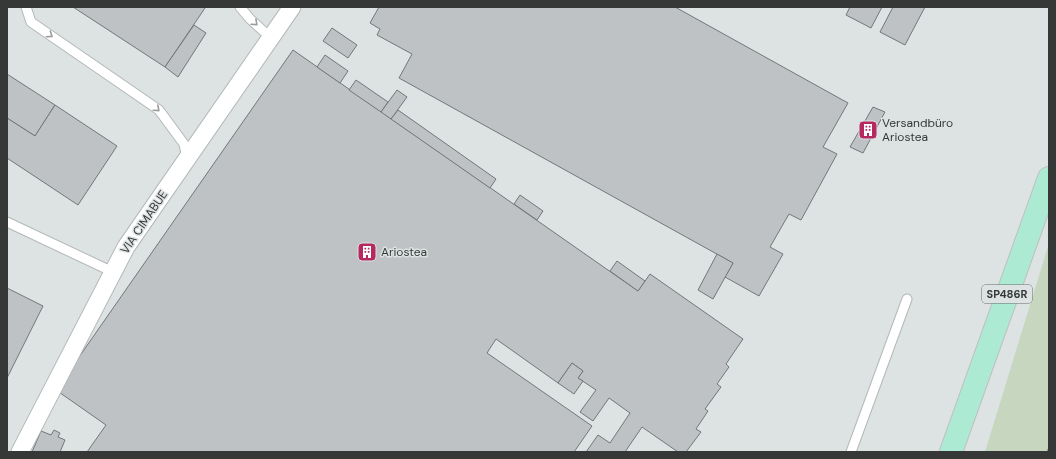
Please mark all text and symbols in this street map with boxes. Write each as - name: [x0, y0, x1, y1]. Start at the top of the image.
- one-way arrow: [250, 18, 258, 26]
- one-way arrow: [46, 30, 53, 38]
- one-way arrow: [152, 105, 159, 112]
- place label: Versandbüro Ariostea: [882, 115, 953, 145]
- building icon: Versandbüro Ariostea: [857, 119, 879, 141]
- street label: VIA CIMABUE: [117, 187, 171, 257]
- building icon: Ariostea: [356, 241, 378, 263]
- place label: Ariostea: [381, 244, 427, 260]
- road number: SP486R: [982, 285, 1032, 303]

